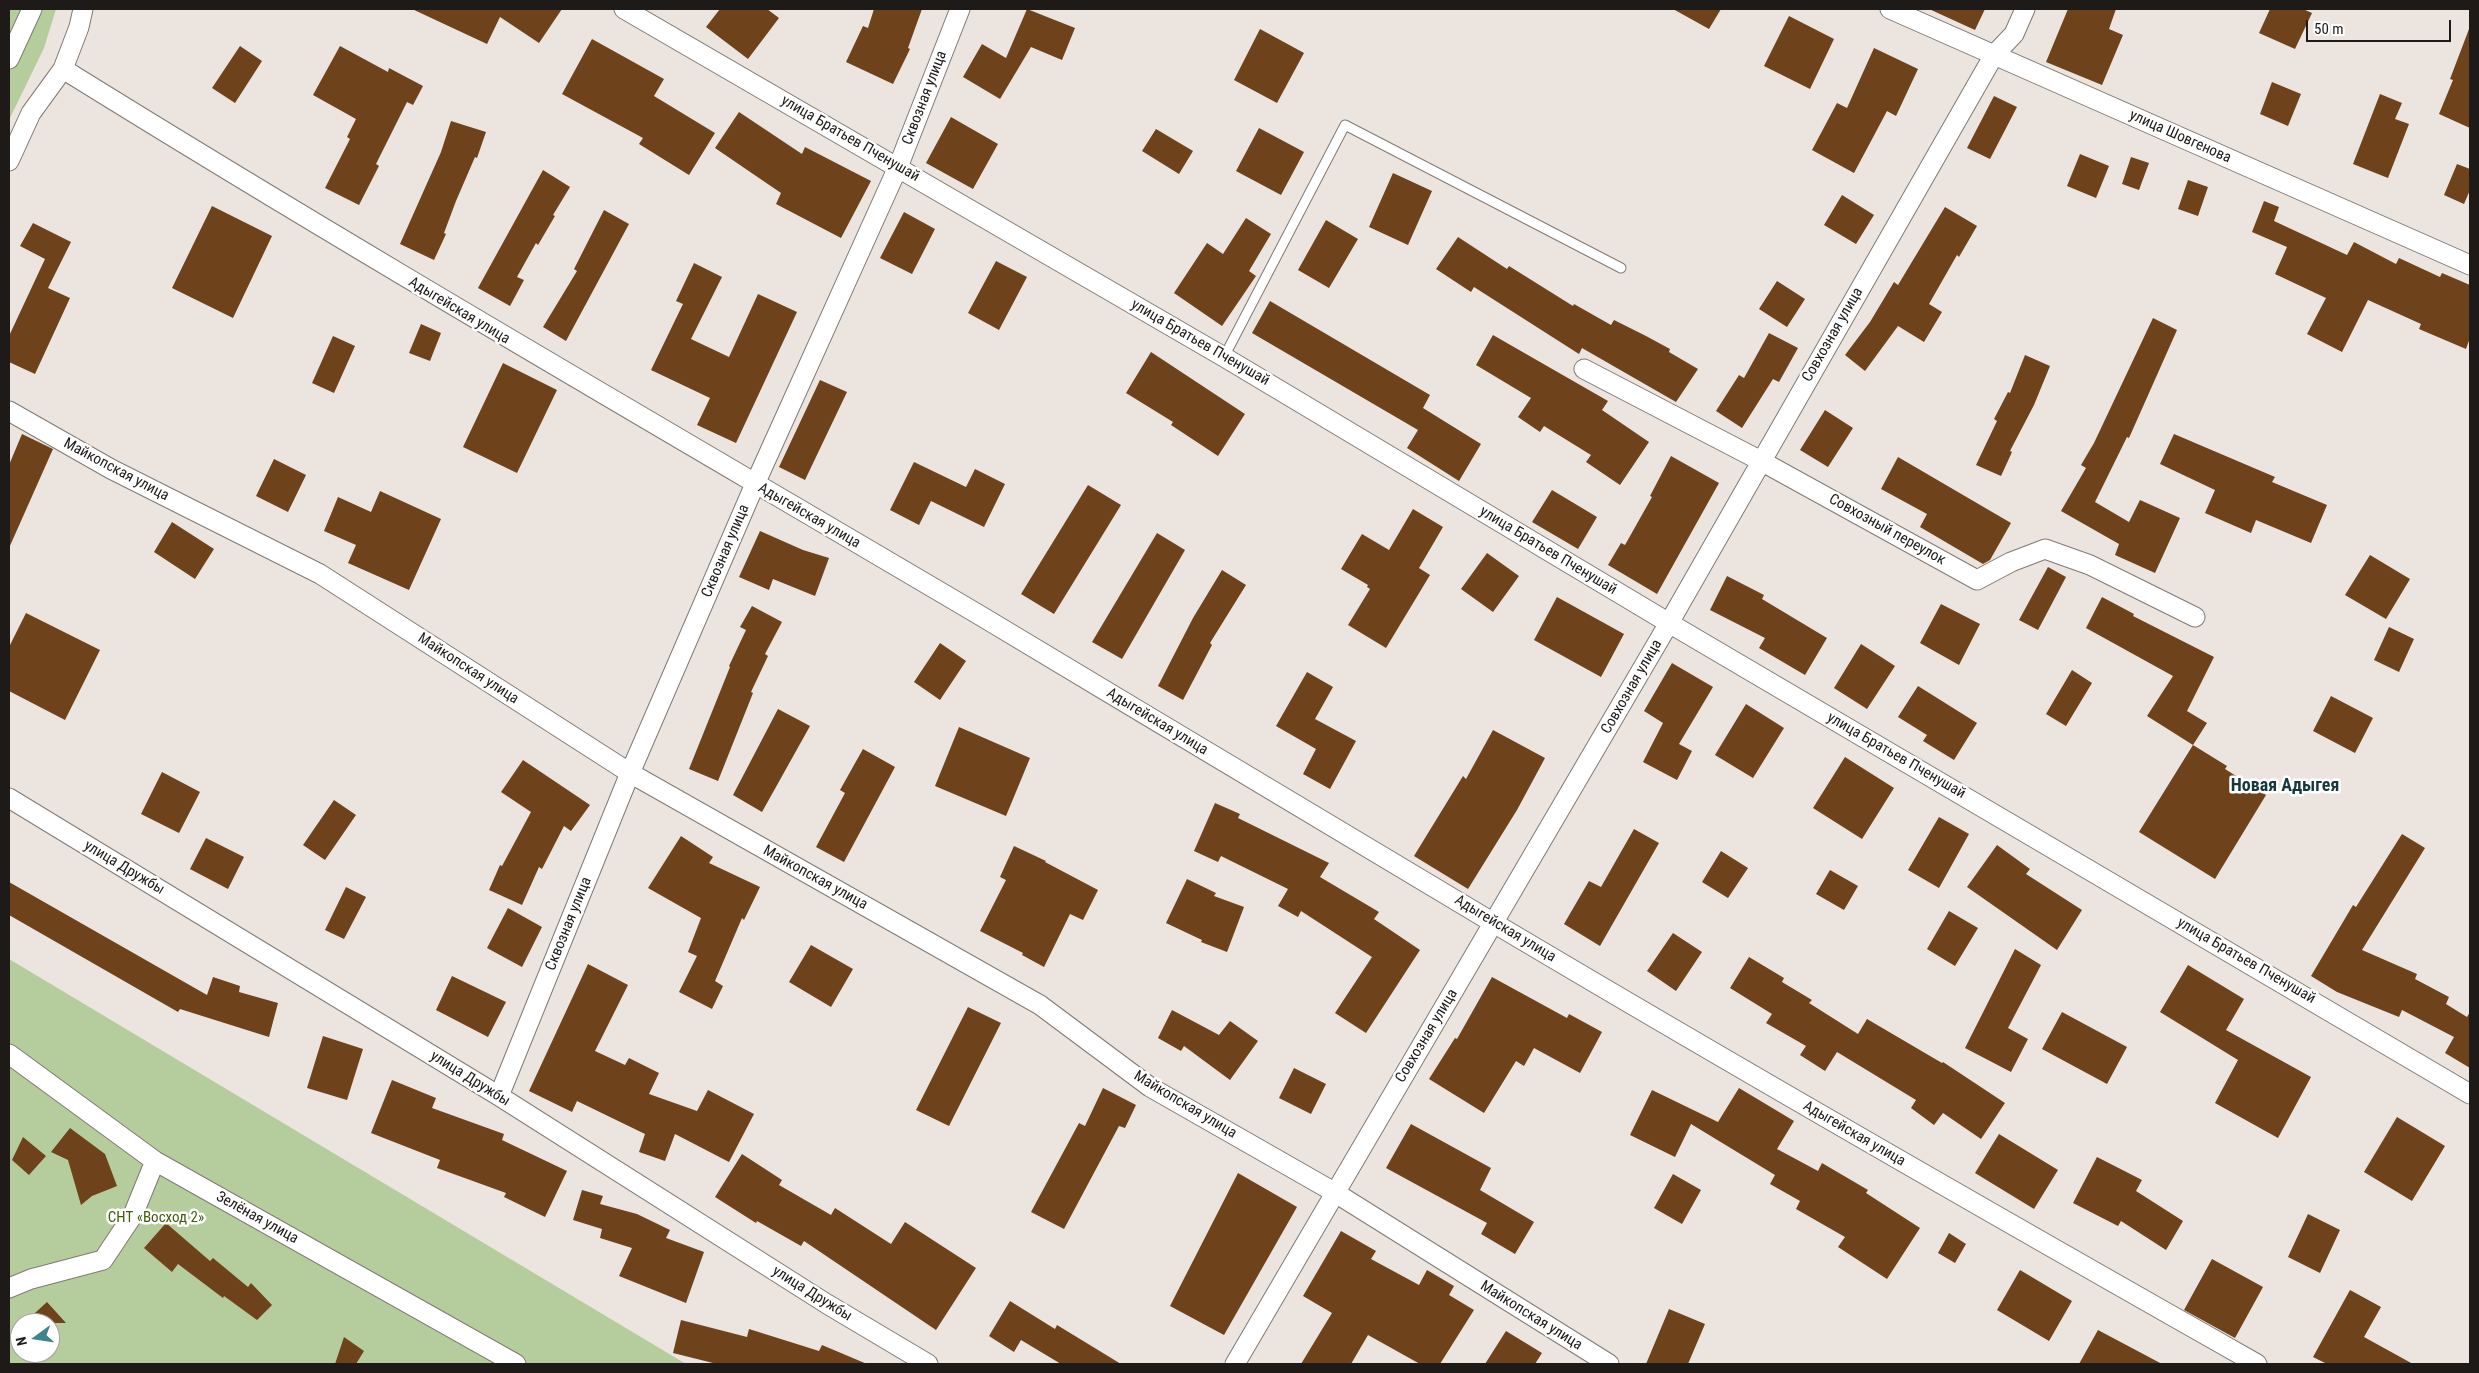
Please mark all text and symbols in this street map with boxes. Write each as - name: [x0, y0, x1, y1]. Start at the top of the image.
- scale bar: [2309, 10, 2454, 42]
- text: 50 m: [2314, 20, 2344, 38]
- street label: Сквозная улица: [899, 48, 951, 148]
- street label: улица Братьев Пченушай: [778, 92, 922, 186]
- street label: улица Шовгенова: [2126, 107, 2234, 167]
- street label: Адыгейская улица: [405, 274, 513, 348]
- street label: Совхозная улица: [1799, 285, 1867, 385]
- street label: улица Братьев Пченушай: [1128, 296, 1272, 390]
- street label: Майкопская улица: [60, 435, 172, 505]
- street label: Адыгейская улица: [755, 479, 863, 553]
- street label: Совхозный переулок: [1826, 490, 1948, 570]
- street label: Сквозная улица: [698, 502, 754, 600]
- street label: улица Братьев Пченушай: [1476, 503, 1620, 599]
- street label: Майкопская улица: [414, 630, 522, 708]
- street label: Совхозная улица: [1598, 637, 1666, 737]
- street label: Адыгейская улица: [1103, 685, 1211, 759]
- street label: улица Братьев Пченушай: [1824, 709, 1968, 803]
- district label: Новая Адыгея: [2231, 775, 2339, 797]
- street label: улица Дружбы: [81, 837, 167, 899]
- street label: Майкопская улица: [760, 842, 870, 914]
- street label: Сквозная улица: [542, 875, 596, 973]
- street label: Адыгейская улица: [1451, 892, 1559, 966]
- street label: улица Братьев Пченушай: [2174, 914, 2318, 1008]
- street label: Совхозная улица: [1392, 986, 1462, 1086]
- street label: улица Дружбы: [427, 1047, 513, 1111]
- street label: Майкопская улица: [1130, 1067, 1240, 1143]
- street label: Адыгейская улица: [1800, 1097, 1908, 1171]
- street label: Зелёная улица: [213, 1188, 301, 1248]
- park label: СНТ «Восход 2»: [108, 1209, 204, 1227]
- street label: улица Дружбы: [769, 1262, 855, 1326]
- street label: Майкопская улица: [1477, 1277, 1585, 1355]
- north arrow: [10, 1313, 60, 1363]
- text: N: [13, 1335, 30, 1347]

